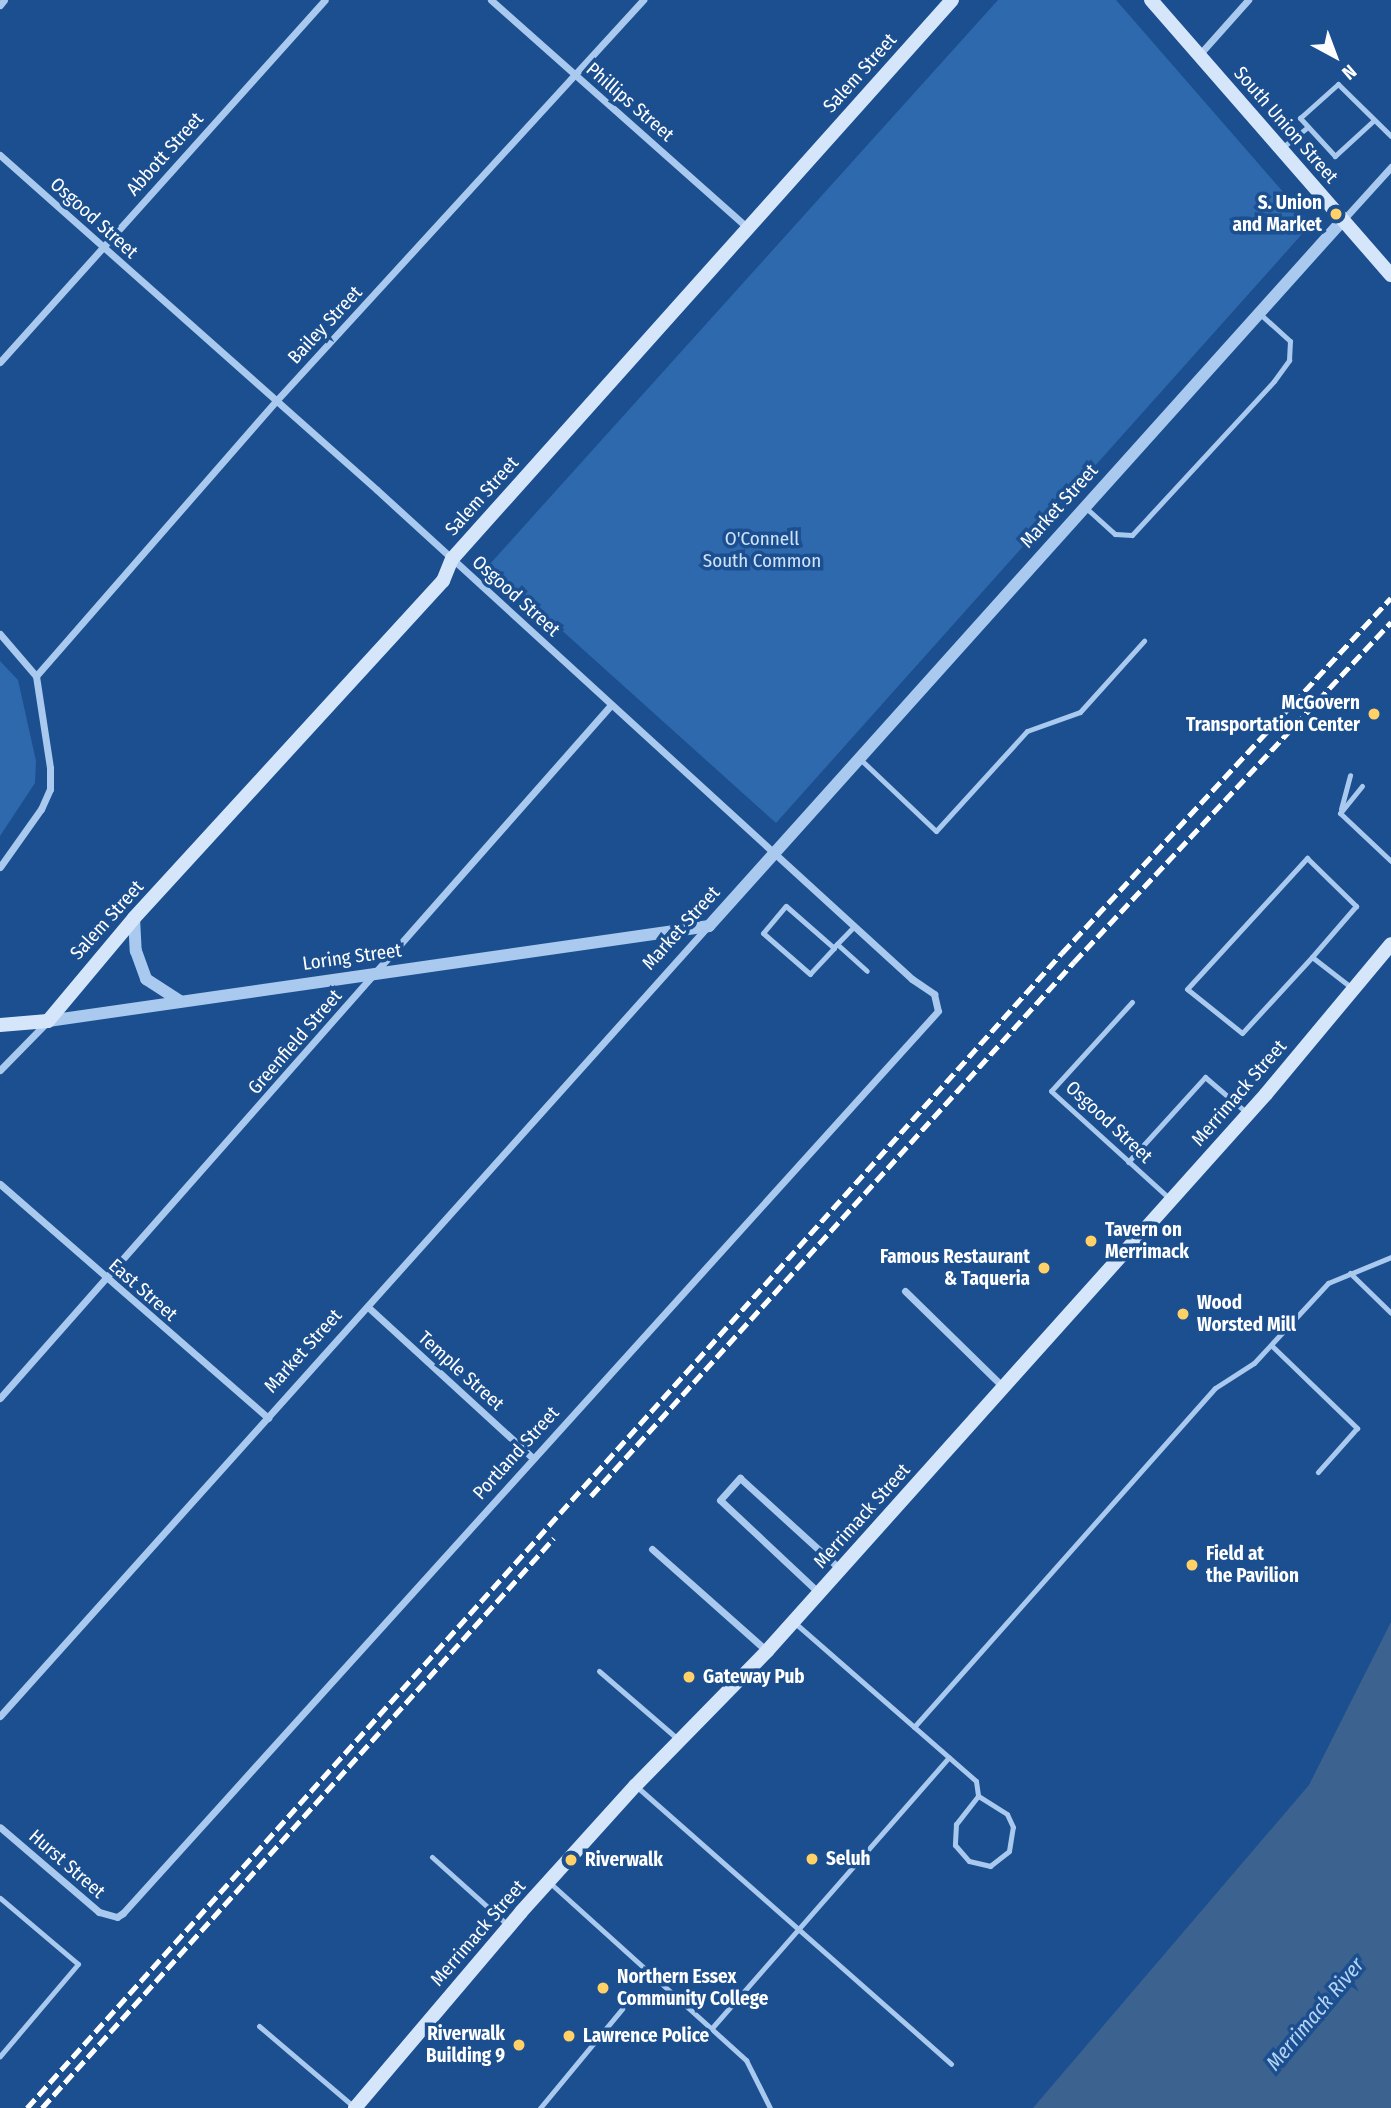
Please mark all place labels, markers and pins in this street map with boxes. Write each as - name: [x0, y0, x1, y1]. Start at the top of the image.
- place label: S. Union and Market: [1232, 192, 1322, 236]
- marker: S. Union and Market: [1328, 206, 1344, 222]
- place label: McGovern Transportation Center: [1186, 692, 1360, 736]
- marker: McGovern Transportation Center: [1366, 706, 1382, 722]
- place label: Tavern on Merrimack: [1105, 1219, 1189, 1263]
- marker: Tavern on Merrimack: [1083, 1233, 1099, 1249]
- place label: Famous Restaurant & Taqueria: [880, 1246, 1030, 1290]
- marker: Famous Restaurant & Taqueria: [1036, 1260, 1052, 1276]
- place label: Wood Worsted Mill: [1197, 1292, 1296, 1336]
- marker: Wood Worsted Mill: [1175, 1306, 1191, 1322]
- place label: Field at the Pavilion: [1206, 1543, 1299, 1587]
- marker: Field at the Pavilion: [1184, 1557, 1200, 1573]
- place label: Gateway Pub: [703, 1666, 805, 1688]
- marker: Gateway Pub: [681, 1669, 697, 1685]
- place label: Seluh: [826, 1848, 870, 1870]
- place label: Riverwalk: [585, 1849, 663, 1871]
- marker: Seluh: [804, 1851, 820, 1867]
- marker: Riverwalk: [563, 1852, 579, 1868]
- place label: Northern Essex Community College: [617, 1966, 768, 2010]
- marker: Northern Essex Community College: [595, 1980, 611, 1996]
- place label: Riverwalk Building 9: [426, 2023, 505, 2067]
- place label: Lawrence Police: [583, 2025, 709, 2047]
- marker: Lawrence Police: [561, 2028, 577, 2044]
- marker: Riverwalk Building 9: [511, 2037, 527, 2053]

